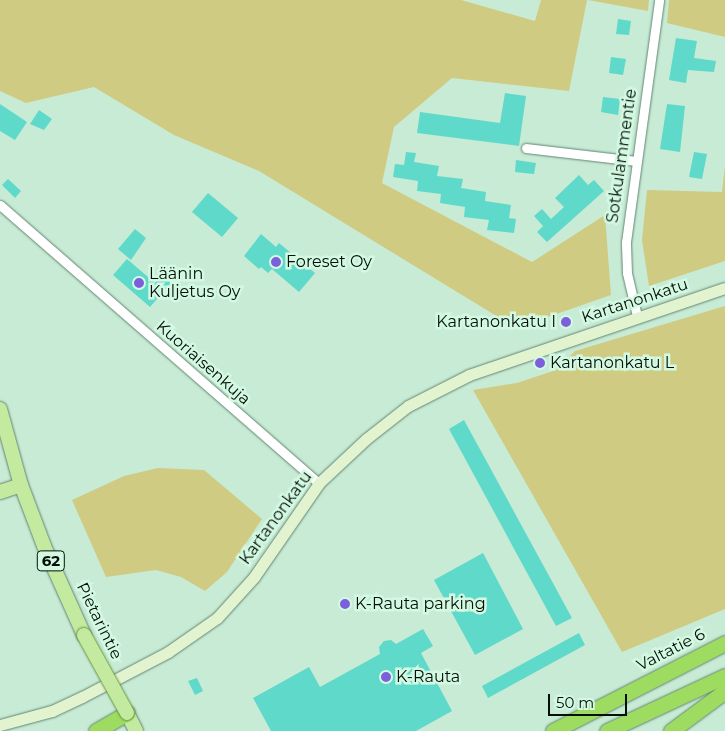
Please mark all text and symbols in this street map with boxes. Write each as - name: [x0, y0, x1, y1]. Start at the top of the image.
- street label: Sotkulammentie: [603, 88, 641, 224]
- place label: Foreset Oy: [286, 252, 372, 272]
- marker: Foreset Oy: [270, 256, 282, 268]
- place label: Läänin Kuljetus Oy: [149, 264, 241, 302]
- street label: Kartanonkatu: [579, 275, 691, 327]
- marker: Läänin Kuljetus Oy: [133, 277, 145, 289]
- place label: Kartanonkatu I: [436, 312, 556, 332]
- marker: Kartanonkatu I: [560, 316, 572, 328]
- street label: Kuoriaisenkuja: [152, 317, 254, 409]
- place label: Kartanonkatu L: [550, 353, 674, 373]
- marker: Kartanonkatu L: [534, 357, 546, 369]
- street label: Kartanonkatu: [236, 468, 316, 568]
- road number: 62: [36, 548, 66, 574]
- street label: Pietarintie: [72, 580, 126, 662]
- place label: K-Rauta parking: [355, 594, 486, 614]
- marker: K-Rauta parking: [339, 598, 351, 610]
- street label: Valtatie 6: [634, 625, 708, 675]
- place label: K-Rauta: [396, 667, 460, 687]
- marker: K-Rauta: [380, 671, 392, 683]
- scale bar: [550, 684, 629, 716]
- text: 50 m: [556, 693, 594, 712]

